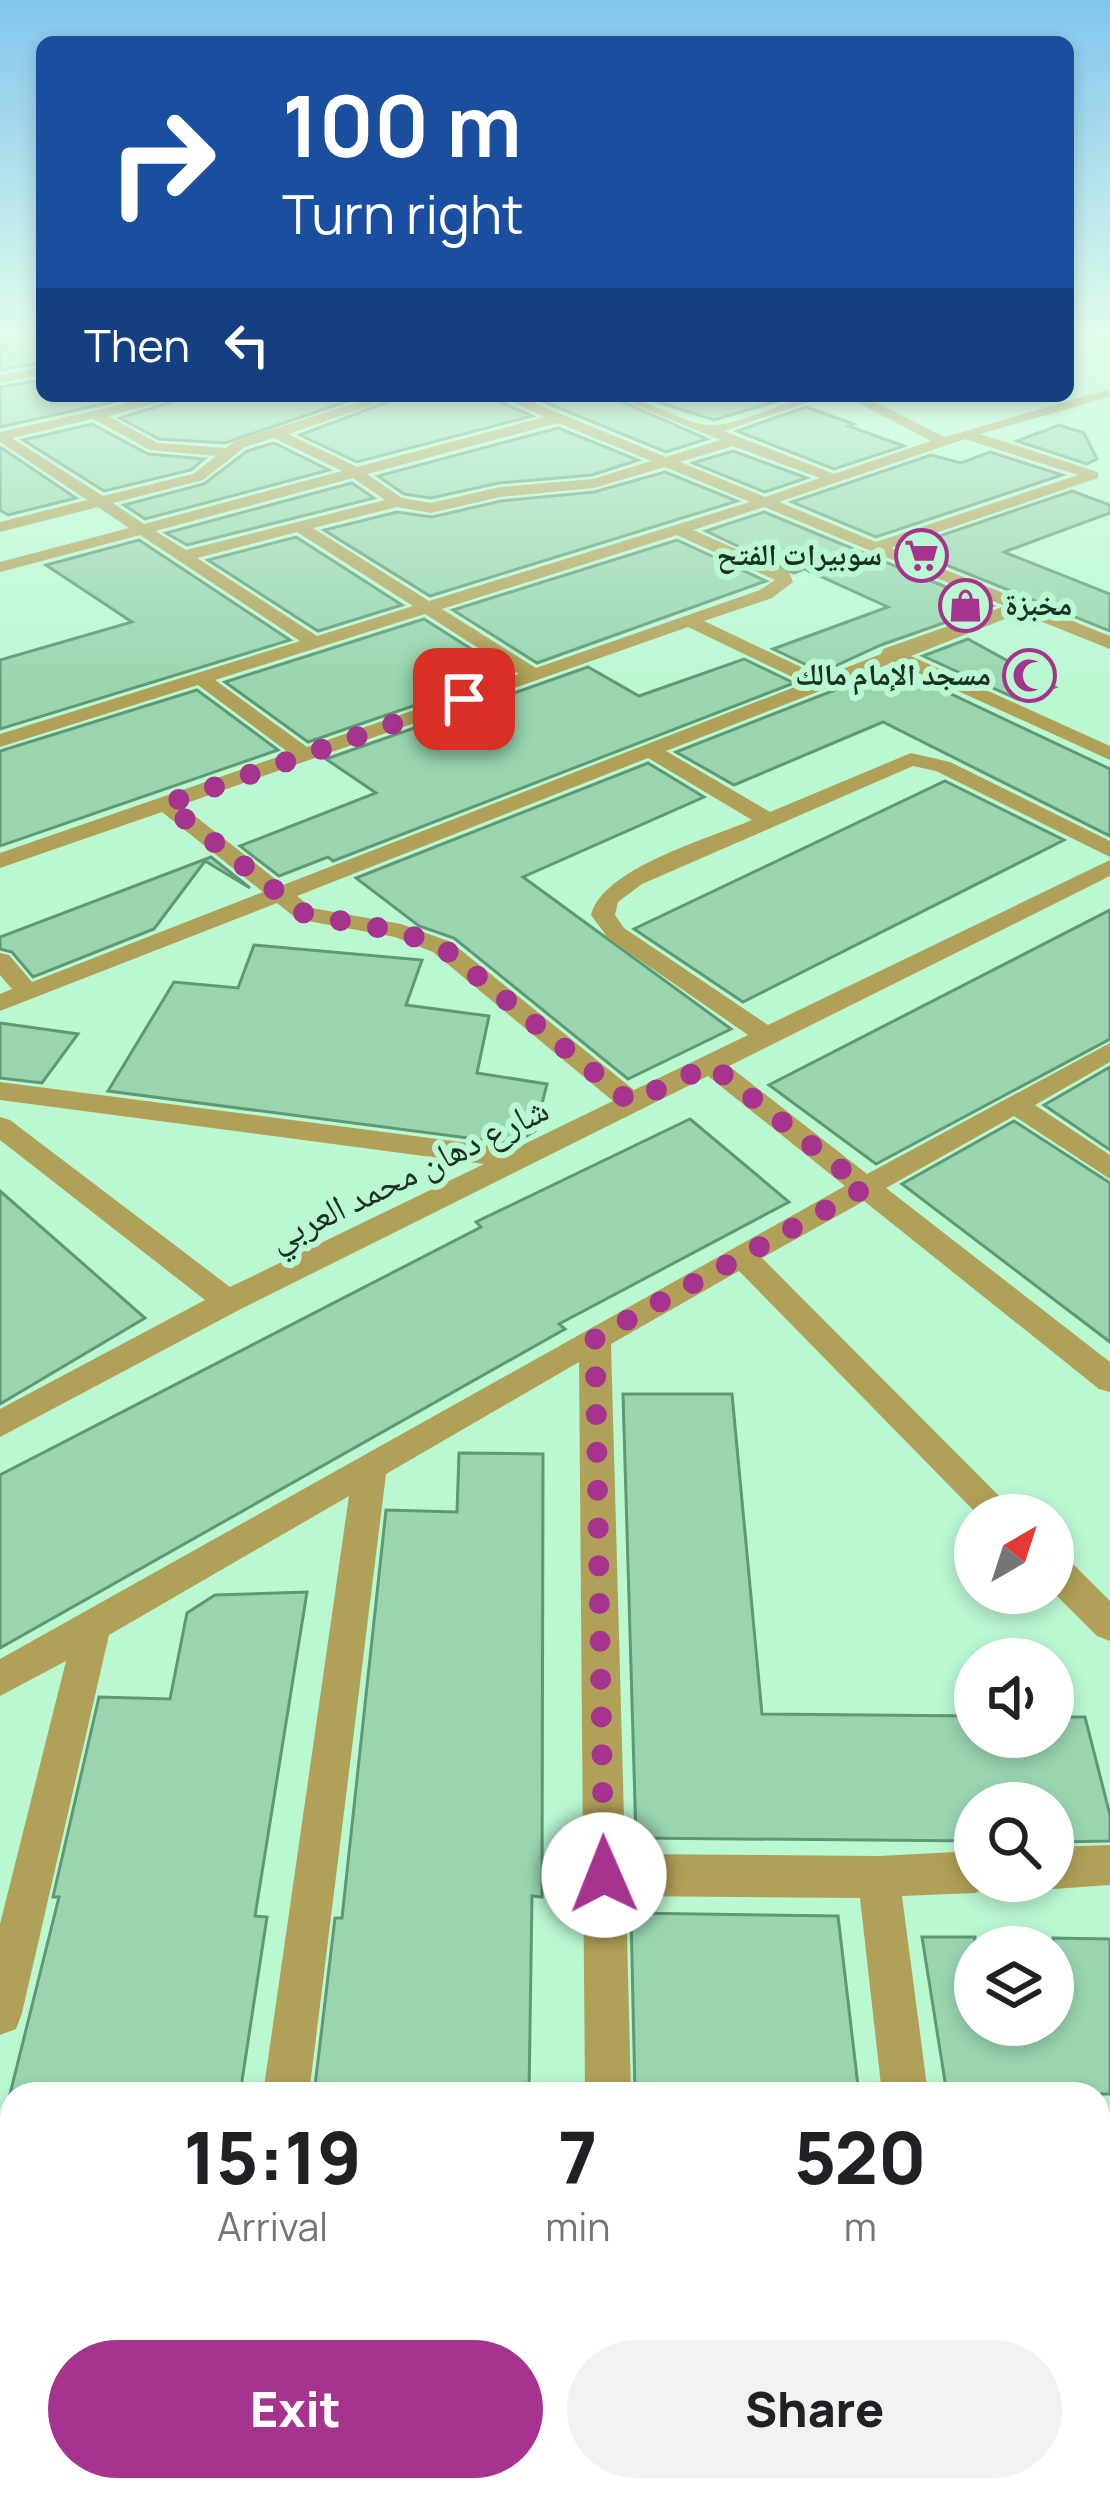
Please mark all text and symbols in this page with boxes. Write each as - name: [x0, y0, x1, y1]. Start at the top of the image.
- text: 100 m: [282, 67, 522, 182]
- icon: right: [84, 84, 240, 240]
- text: Turn right: [282, 176, 524, 250]
- icon: left: [214, 312, 280, 378]
- text: Then: [84, 314, 190, 376]
- supermarket icon: سوبيرات الفتح: [893, 527, 949, 583]
- place label: سوبيرات الفتح: [717, 533, 882, 574]
- shop icon: مخبزة: [938, 577, 994, 633]
- place label: مخبزة: [1005, 583, 1072, 624]
- mosque icon: مسجد الإمام مالك: [1002, 647, 1058, 703]
- pin: [413, 648, 515, 750]
- place label: مسجد الإمام مالك: [795, 653, 991, 696]
- icon: arrive: [431, 666, 497, 732]
- street label: شارع دهان محمد العربي: [260, 1083, 558, 1266]
- north arrow: [954, 1494, 1074, 1614]
- map controls: [954, 1494, 1074, 2046]
- button: sound: [954, 1638, 1074, 1758]
- button: search: [954, 1782, 1074, 1902]
- position arrow: [541, 1812, 667, 1938]
- button: layers: [954, 1926, 1074, 2046]
- text: 15:19: [183, 2107, 362, 2206]
- text: 7: [558, 2107, 597, 2206]
- text: 520: [794, 2107, 927, 2206]
- text: Arrival: [217, 2199, 328, 2253]
- text: min: [545, 2199, 610, 2253]
- text: m: [844, 2199, 877, 2253]
- button: Exit: [48, 2340, 543, 2478]
- button: Share: [567, 2340, 1062, 2478]

